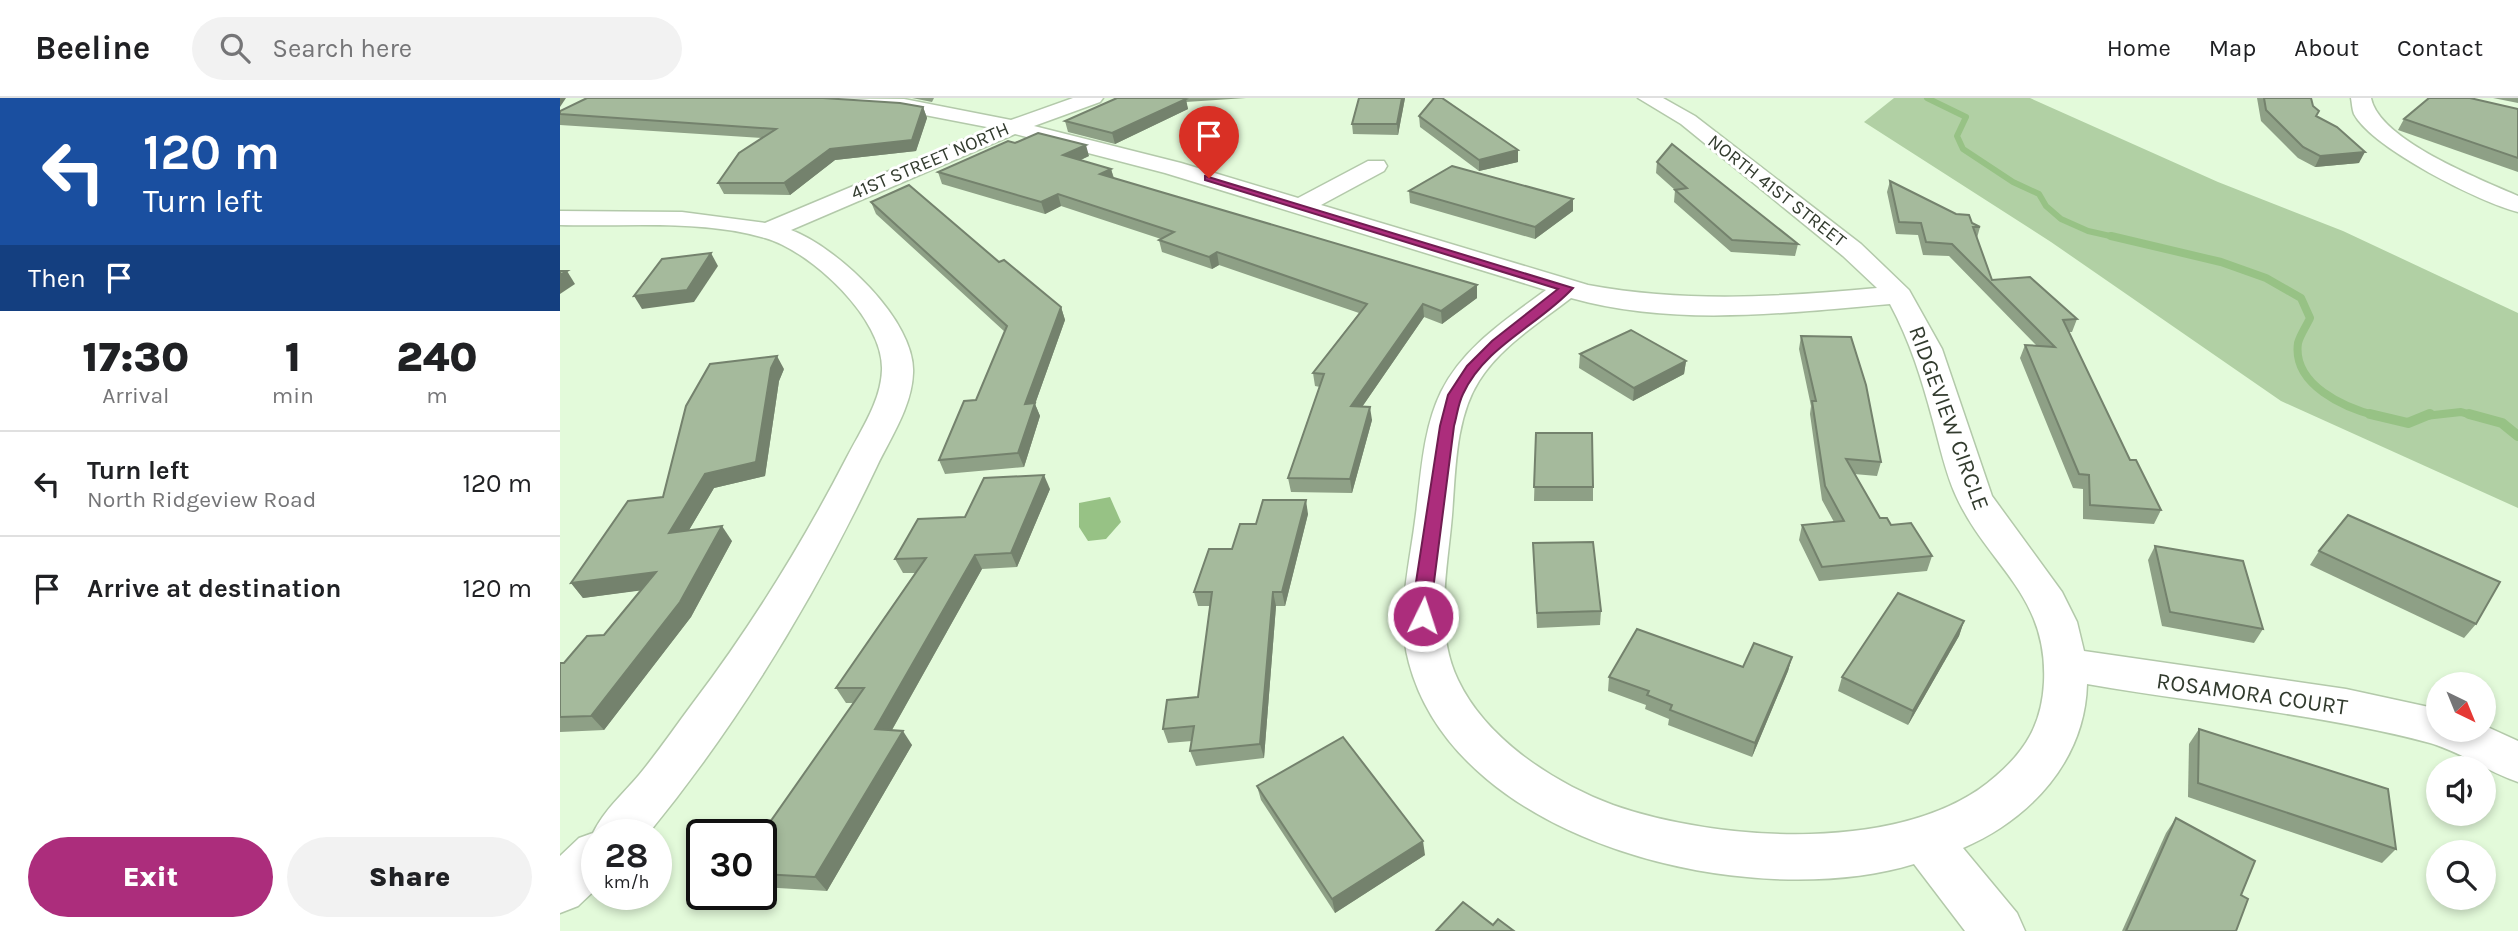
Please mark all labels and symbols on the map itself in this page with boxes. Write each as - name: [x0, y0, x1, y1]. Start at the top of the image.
- pin: [1179, 106, 1239, 178]
- street label: 41ST STREET NORTH: [848, 118, 1012, 204]
- street label: NORTH 41ST STREET: [1703, 130, 1851, 252]
- street label: RIDGEVIEW CIRCLE: [1903, 322, 1995, 514]
- position arrow: [1386, 579, 1460, 653]
- street label: ROSAMORA COURT: [2155, 667, 2350, 721]
- north arrow: [2426, 672, 2496, 742]
- speed limit sign: 30: [686, 819, 777, 910]

